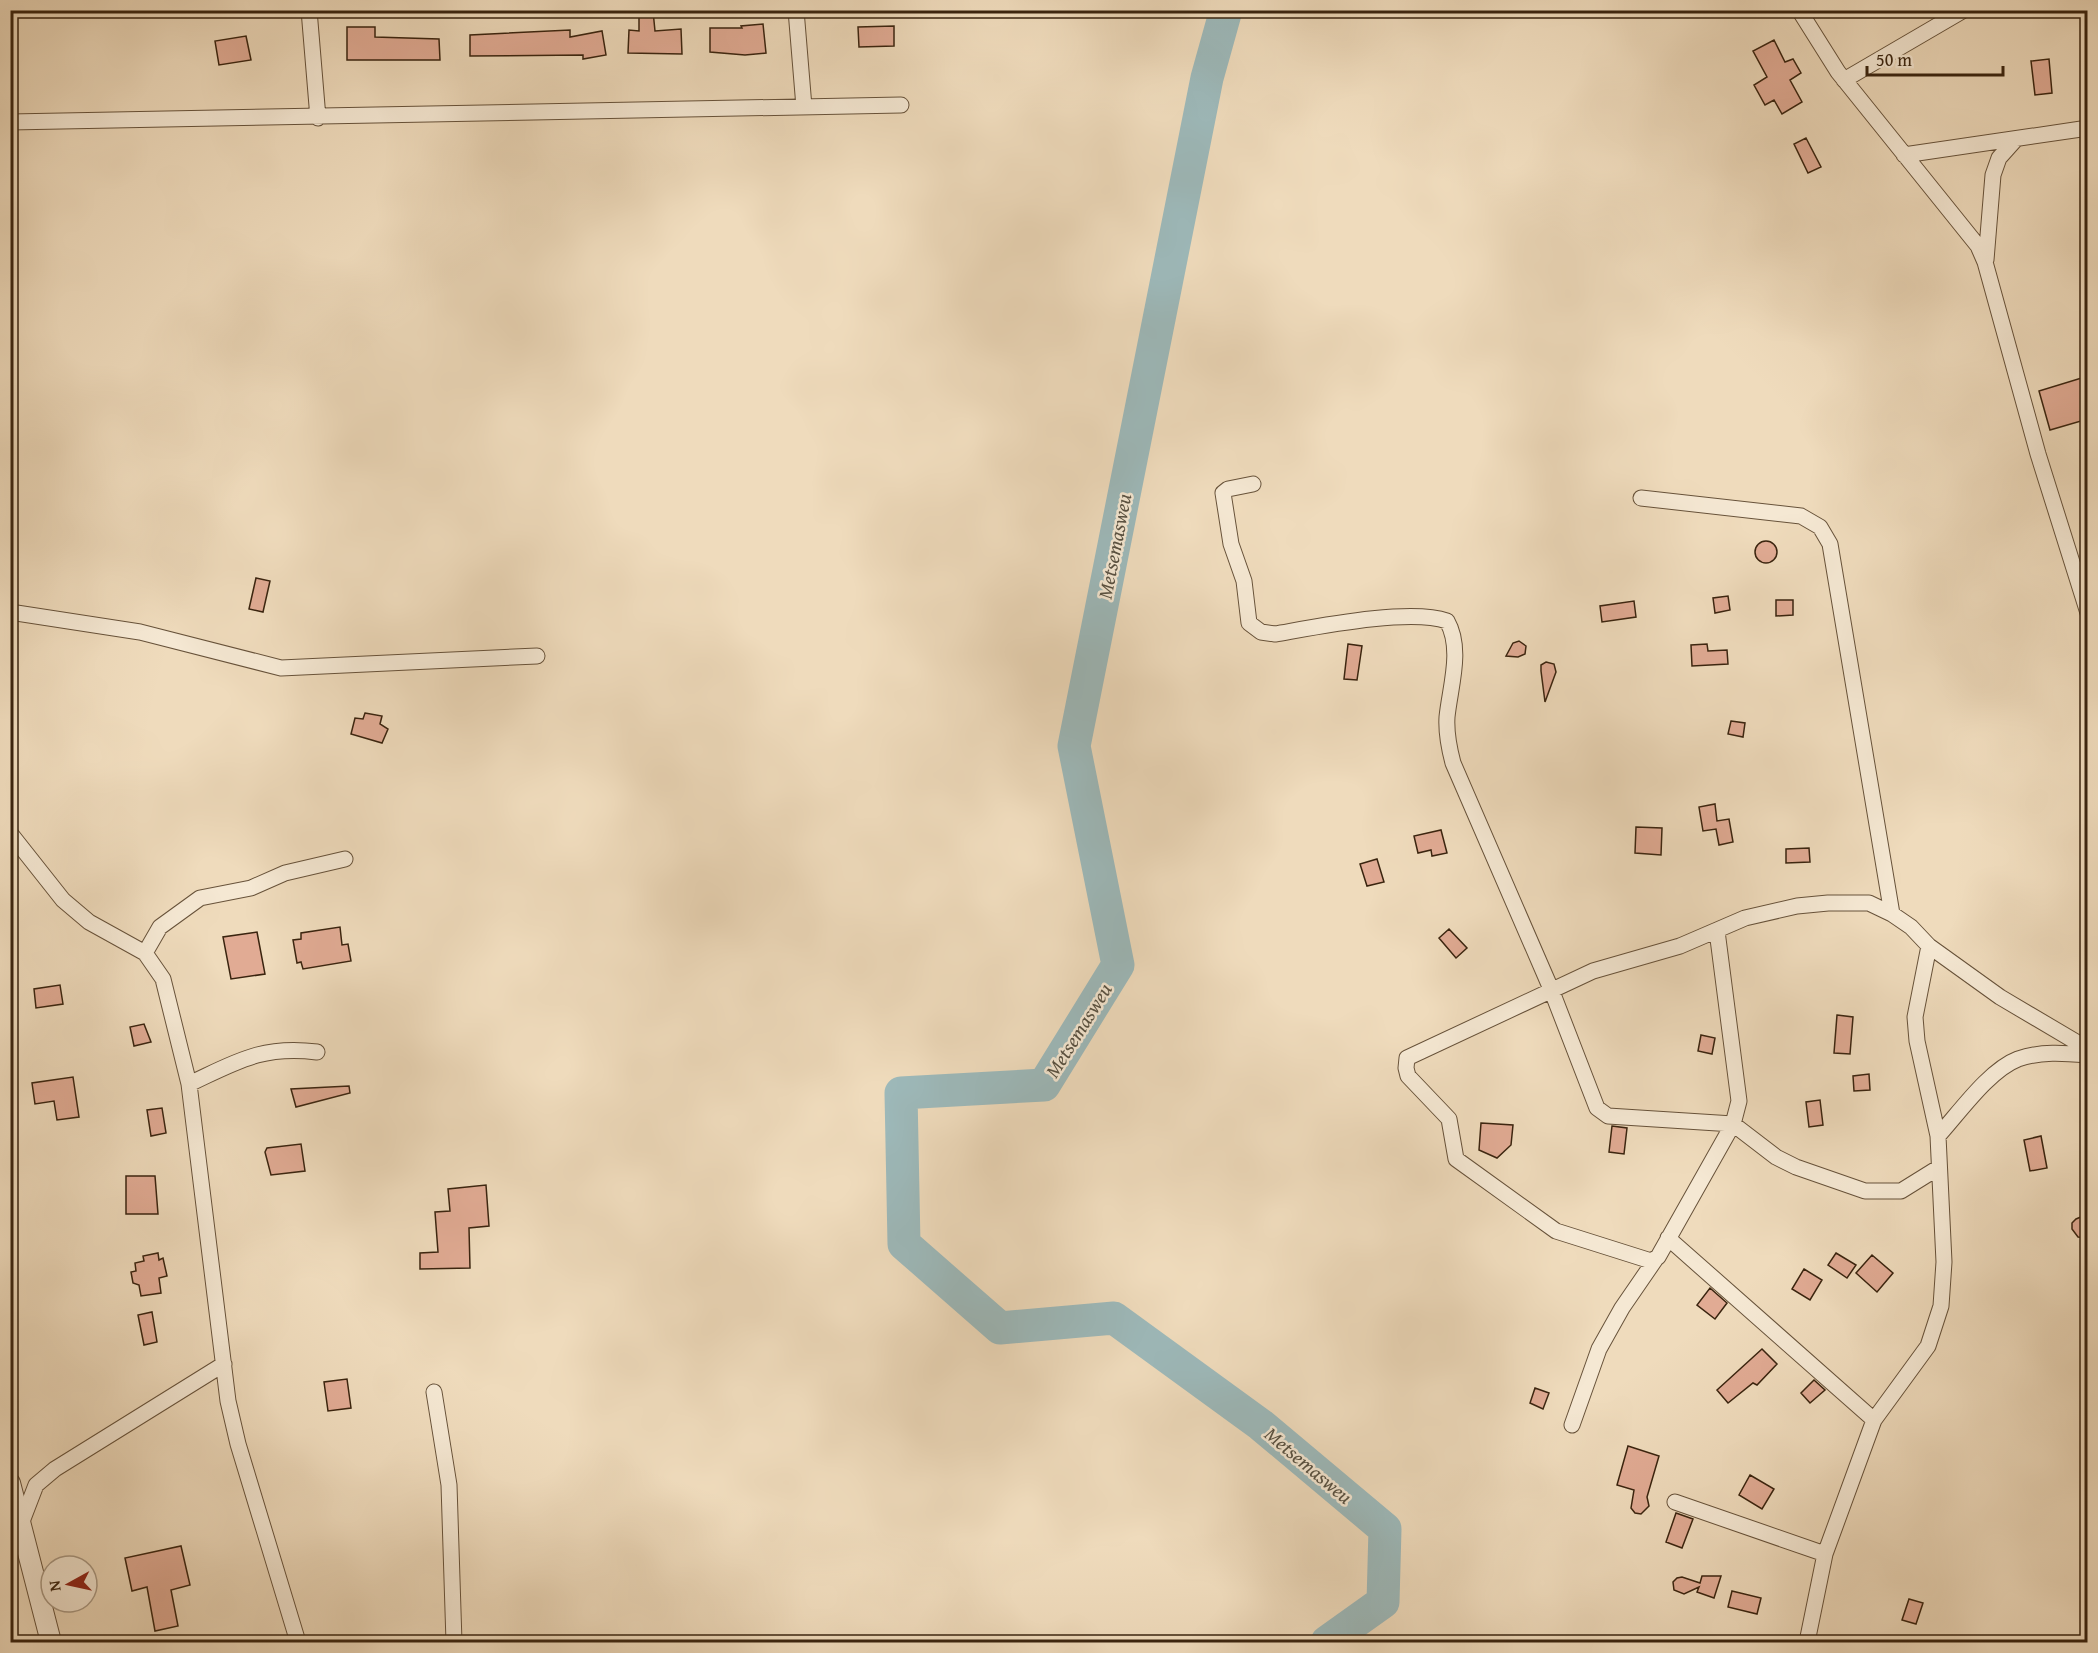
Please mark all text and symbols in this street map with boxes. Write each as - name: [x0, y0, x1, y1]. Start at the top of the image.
- scale bar: [1867, 39, 2004, 77]
- text: 50 m: [1876, 46, 1912, 73]
- water label: Metsemasweu: [1090, 491, 1138, 601]
- water label: Metsemasweu: [1037, 977, 1119, 1083]
- water label: Metsemasweu: [1259, 1419, 1359, 1511]
- north arrow: [39, 1554, 99, 1614]
- text: N: [41, 1579, 67, 1593]

